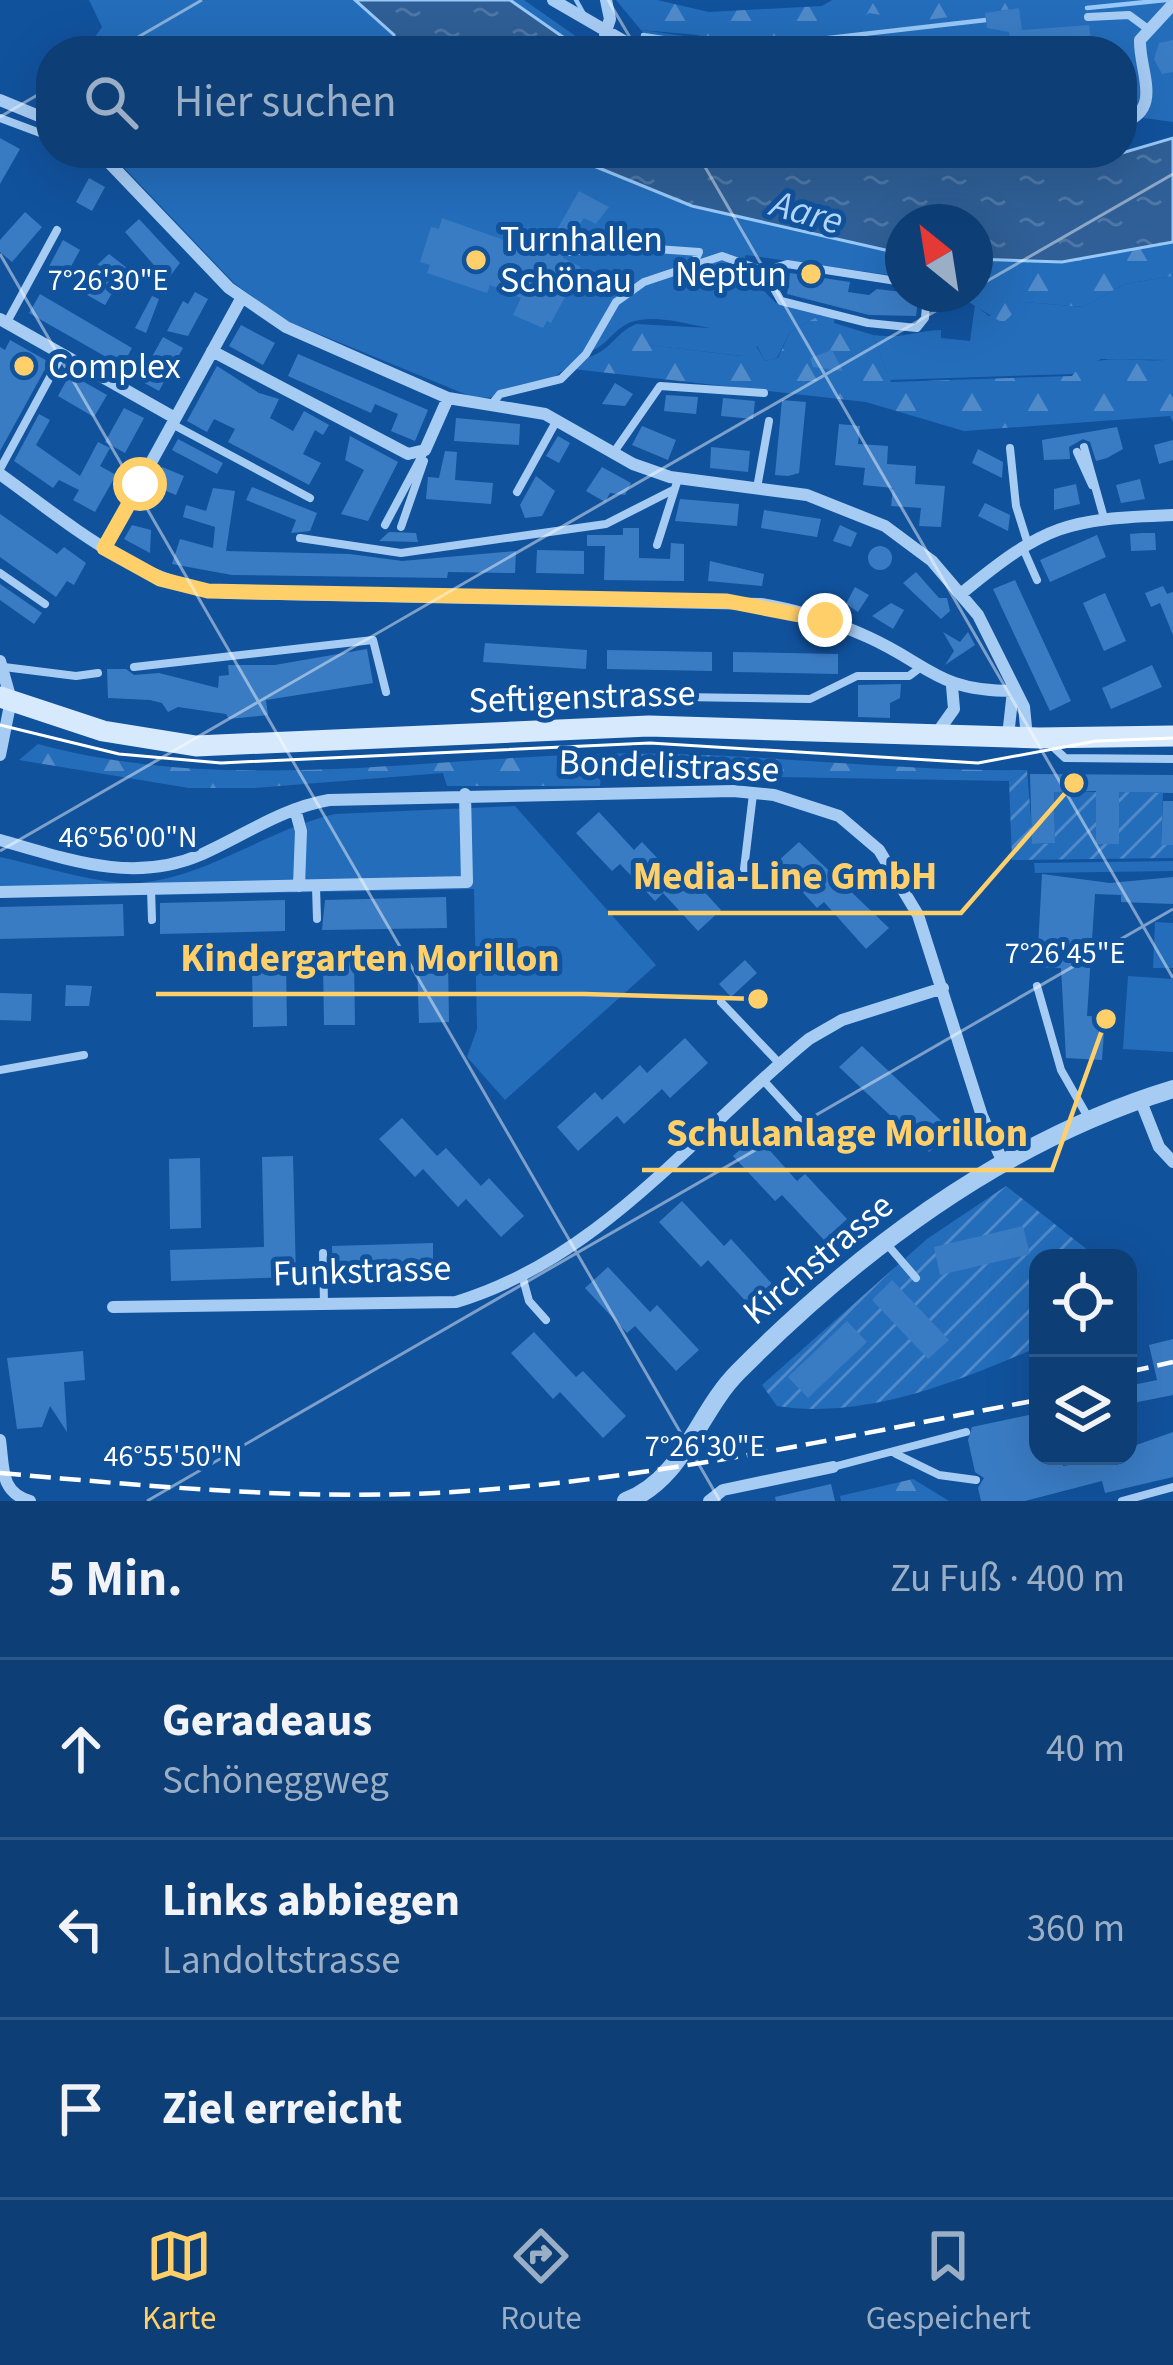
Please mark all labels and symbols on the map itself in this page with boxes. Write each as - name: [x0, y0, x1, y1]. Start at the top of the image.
- water label: Aare: [763, 176, 850, 250]
- north arrow: [885, 204, 993, 312]
- place label: Turnhallen Schönau: [500, 214, 663, 306]
- marker: Turnhallen Schönau: [463, 247, 489, 273]
- place label: Neptun: [675, 249, 787, 300]
- text: 7°26'30"E: [48, 259, 168, 302]
- marker: Neptun: [798, 261, 824, 287]
- place label: Complex: [48, 341, 181, 392]
- marker: Complex: [11, 353, 37, 379]
- route start: [113, 457, 167, 511]
- route end: [798, 593, 852, 647]
- street label: Seftigenstrasse: [468, 668, 696, 726]
- street label: Bondelistrasse: [558, 737, 780, 795]
- text: 46°56'00"N: [58, 816, 198, 859]
- callout: Media-Line GmbH: [608, 838, 961, 913]
- text: Media-Line GmbH: [633, 849, 937, 905]
- callout: Kindergarten Morillon: [156, 919, 584, 994]
- text: Kindergarten Morillon: [180, 931, 560, 987]
- text: 7°26'45"E: [1005, 932, 1125, 975]
- callout: Schulanlage Morillon: [642, 1095, 1052, 1170]
- text: Schulanlage Morillon: [666, 1106, 1028, 1162]
- street label: Kirchstrasse: [732, 1181, 904, 1337]
- street label: Funkstrasse: [272, 1242, 452, 1300]
- text: 7°26'30"E: [645, 1425, 765, 1468]
- text: 46°55'50"N: [103, 1435, 243, 1478]

